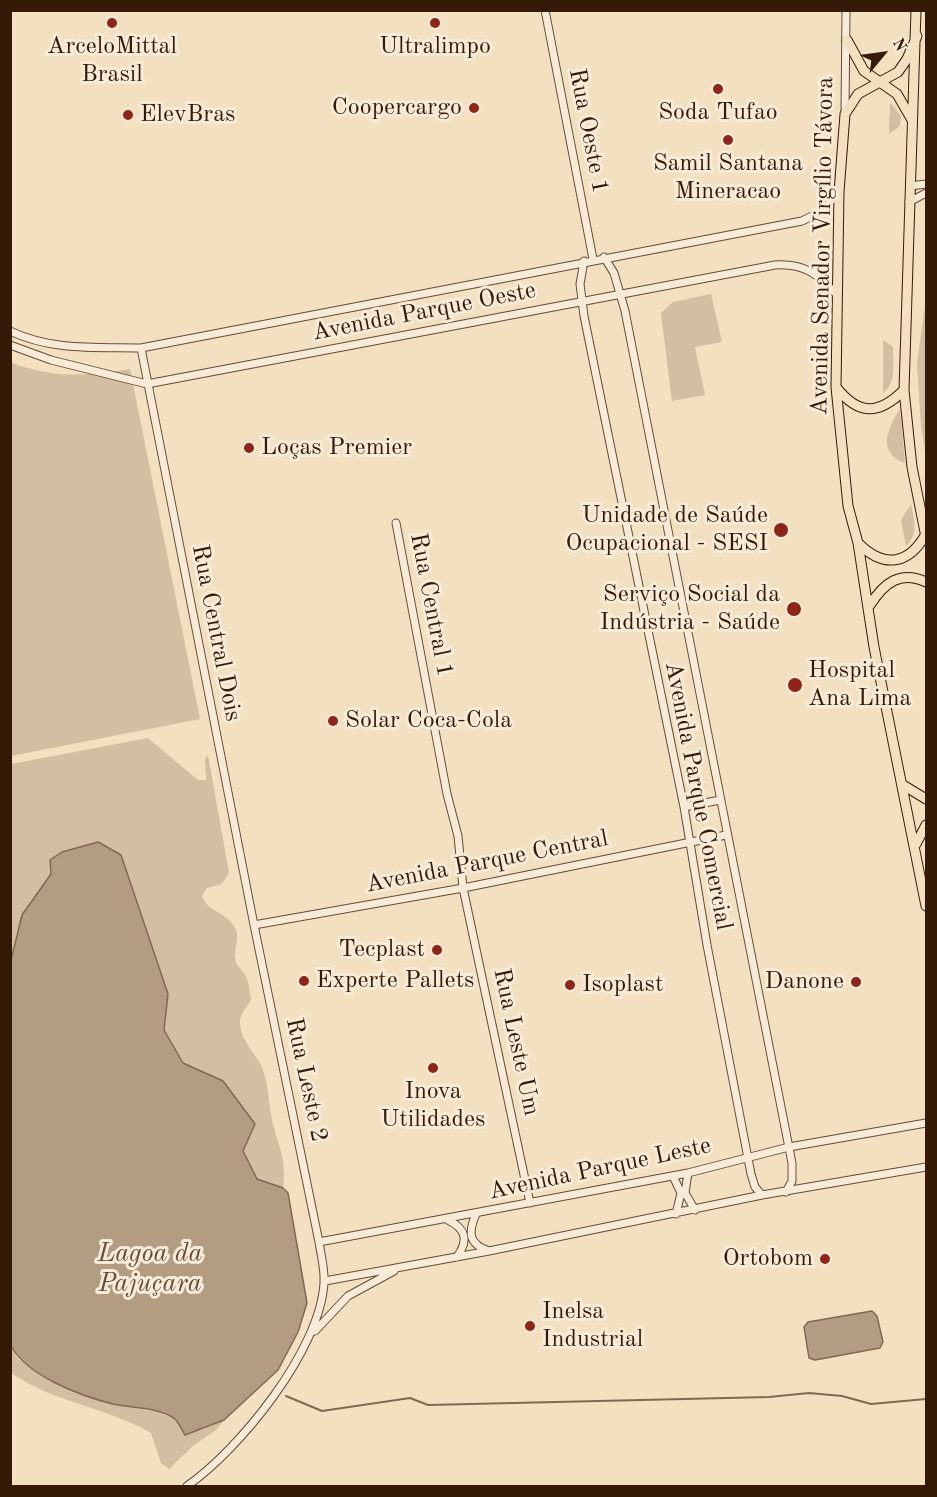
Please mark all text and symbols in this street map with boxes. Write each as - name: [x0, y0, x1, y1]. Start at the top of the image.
- marker: ArceloMittal Brasil: [105, 16, 119, 30]
- marker: Ultralimpo: [428, 16, 442, 30]
- north arrow: [853, 24, 913, 84]
- place label: ArceloMittal Brasil: [47, 33, 177, 89]
- place label: Ultralimpo: [379, 33, 491, 61]
- text: N: [889, 36, 909, 54]
- street label: Rua Oeste 1: [562, 66, 614, 196]
- street label: Avenida Senador Virgílio Távora: [806, 76, 840, 416]
- marker: Soda Tufao: [711, 82, 725, 96]
- place label: Coopercargo: [332, 94, 462, 122]
- place label: Soda Tufao: [658, 99, 778, 127]
- place label: ElevBras: [140, 101, 235, 129]
- marker: Coopercargo: [467, 101, 481, 115]
- marker: ElevBras: [121, 108, 135, 122]
- marker: Samil Santana Mineracao: [721, 133, 735, 147]
- place label: Samil Santana Mineracao: [653, 150, 803, 206]
- street label: Avenida Parque Oeste: [310, 276, 538, 348]
- place label: Loças Premier: [261, 434, 412, 462]
- marker: Loças Premier: [242, 441, 256, 455]
- place label: Unidade de Saúde Ocupacional - SESI: [565, 502, 768, 558]
- marker: Unidade de Saúde Ocupacional - SESI: [772, 521, 790, 539]
- street label: Rua Central 1: [403, 531, 459, 679]
- street label: Rua Central Dois: [185, 542, 247, 724]
- place label: Serviço Social da Indústria - Saúde: [600, 581, 780, 637]
- marker: Serviço Social da Indústria - Saúde: [785, 600, 803, 618]
- place label: Hospital Ana Lima: [808, 657, 911, 713]
- street label: Avenida Parque Comercial: [658, 659, 738, 933]
- marker: Hospital Ana Lima: [786, 676, 804, 694]
- place label: Solar Coca-Cola: [345, 707, 512, 735]
- marker: Solar Coca-Cola: [326, 714, 340, 728]
- street label: Avenida Parque Central: [363, 824, 611, 900]
- place label: Tecplast: [338, 936, 425, 964]
- marker: Tecplast: [430, 943, 444, 957]
- street label: Rua Leste Um: [486, 966, 546, 1118]
- place label: Experte Pallets: [316, 967, 474, 995]
- place label: Danone: [765, 968, 844, 996]
- place label: Isoplast: [582, 971, 663, 999]
- marker: Experte Pallets: [297, 974, 311, 988]
- marker: Danone: [849, 975, 863, 989]
- marker: Isoplast: [563, 978, 577, 992]
- street label: Rua Leste 2: [279, 1015, 333, 1145]
- marker: Inova Utilidades: [426, 1061, 440, 1075]
- place label: Inova Utilidades: [381, 1078, 485, 1134]
- street label: Avenida Parque Leste: [486, 1131, 714, 1207]
- water label: Lagoa da Pajuçara: [97, 1238, 203, 1300]
- place label: Ortobom: [723, 1245, 813, 1273]
- marker: Ortobom: [818, 1252, 832, 1266]
- place label: Inelsa Industrial: [542, 1298, 643, 1354]
- marker: Inelsa Industrial: [523, 1319, 537, 1333]

